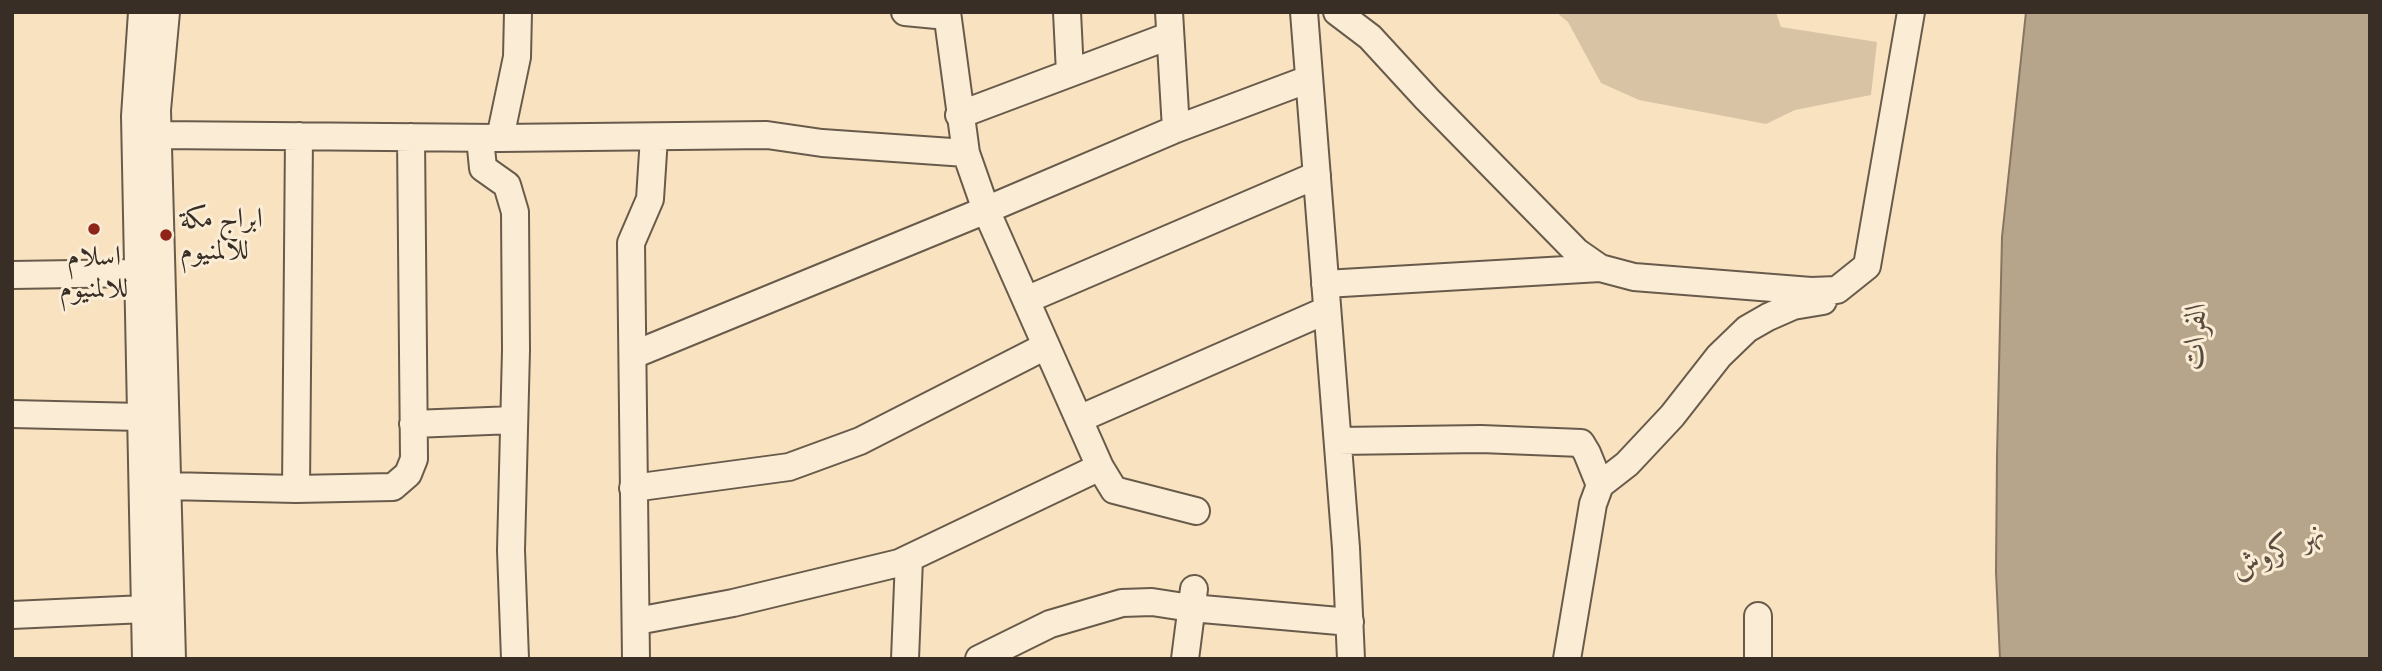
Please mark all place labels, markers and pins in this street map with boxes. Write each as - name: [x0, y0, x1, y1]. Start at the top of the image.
- place label: ابراج مكة للالمنيوم: [180, 202, 263, 268]
- marker: اسلام للالمنيوم: [86, 221, 102, 237]
- marker: ابراج مكة للالمنيوم: [158, 227, 174, 243]
- place label: اسلام للالمنيوم: [59, 240, 129, 306]

